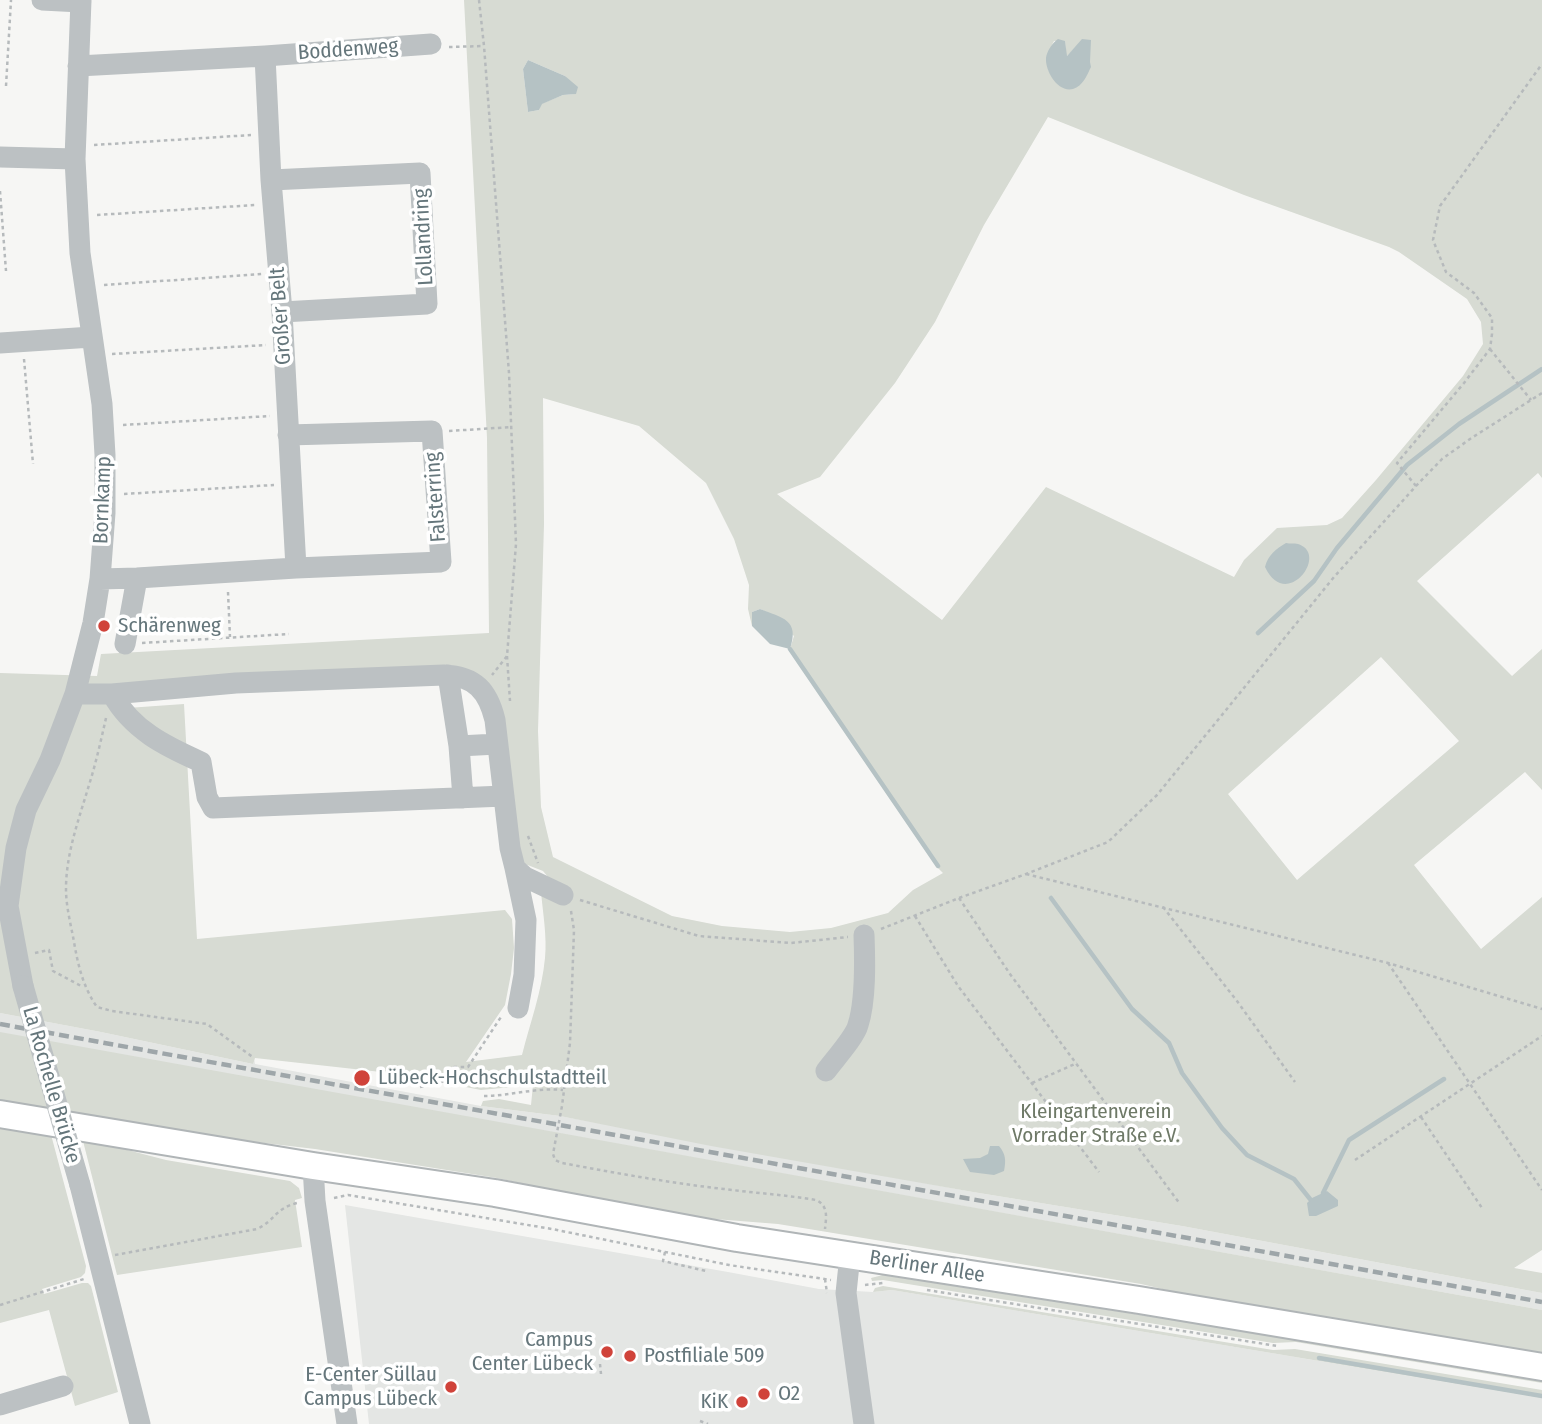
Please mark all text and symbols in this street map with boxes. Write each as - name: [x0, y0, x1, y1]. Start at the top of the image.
- street label: Boddenweg: [297, 34, 399, 66]
- street label: Lollandring: [409, 188, 439, 286]
- street label: Großer Belt: [265, 266, 297, 366]
- street label: Falsterring: [420, 451, 452, 543]
- street label: Bornkamp: [89, 456, 117, 544]
- place label: Schärenweg: [118, 613, 221, 639]
- marker: Schärenweg: [96, 618, 112, 634]
- street label: La Rochelle Brücke: [17, 1004, 85, 1166]
- place label: Lübeck-Hochschulstadtteil: [378, 1065, 607, 1091]
- marker: Lübeck-Hochschulstadtteil: [352, 1068, 372, 1088]
- park label: Kleingartenverein Vorrader Straße e.V.: [1012, 1099, 1180, 1149]
- street label: Berliner Allee: [867, 1245, 987, 1289]
- place label: Campus Center Lübeck: [472, 1327, 593, 1377]
- place label: Postfiliale 509: [644, 1343, 764, 1369]
- marker: Campus Center Lübeck: [599, 1344, 615, 1360]
- marker: Postfiliale 509: [622, 1348, 638, 1364]
- place label: E-Center Süllau Campus Lübeck: [304, 1362, 437, 1412]
- marker: E-Center Süllau Campus Lübeck: [443, 1379, 459, 1395]
- place label: O2: [778, 1381, 800, 1407]
- marker: O2: [756, 1386, 772, 1402]
- place label: KiK: [700, 1389, 728, 1415]
- marker: KiK: [734, 1394, 750, 1410]

